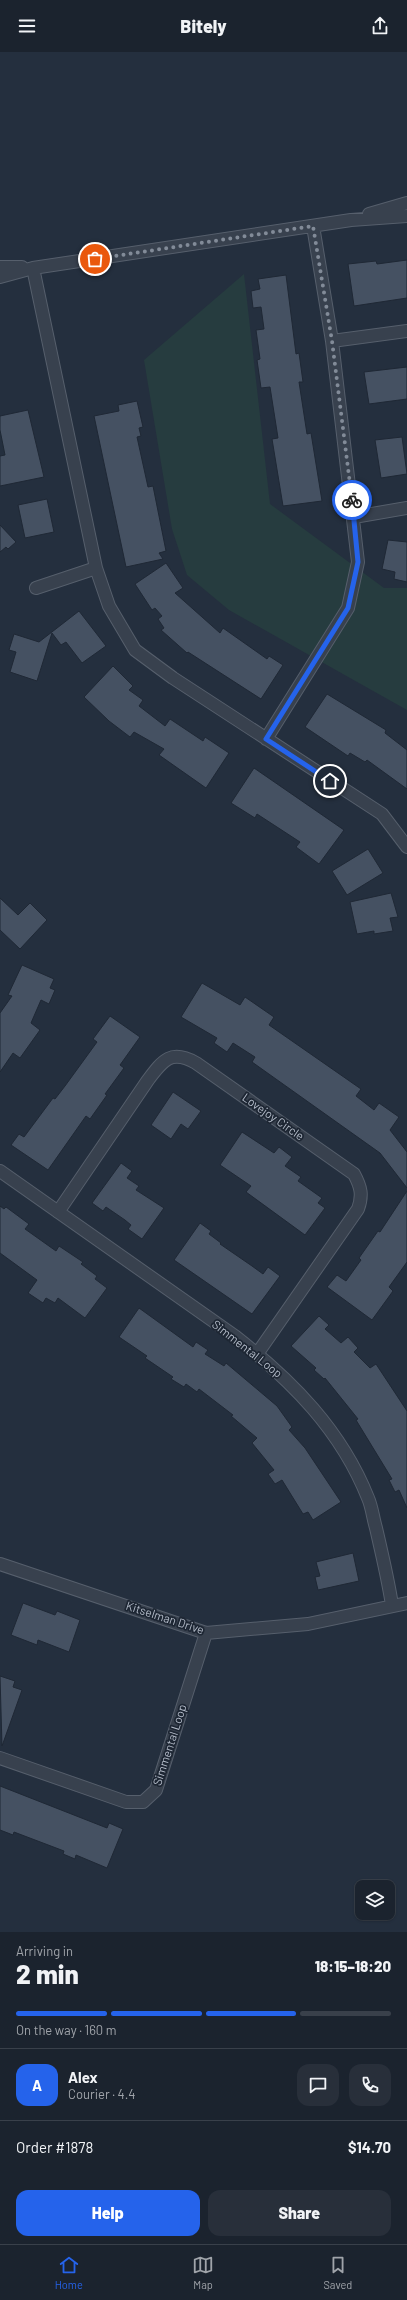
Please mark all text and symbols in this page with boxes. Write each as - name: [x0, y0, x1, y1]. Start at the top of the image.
- icon: menu: [16, 15, 38, 37]
- text: Bitely: [180, 15, 227, 37]
- icon: share: [369, 15, 391, 37]
- pin: [78, 242, 112, 276]
- icon: bag: [84, 248, 106, 270]
- courier: [332, 480, 372, 520]
- icon: bike: [341, 489, 363, 511]
- pin: [313, 764, 347, 798]
- icon: home: [319, 770, 341, 792]
- street label: Lovejoy Circle: [240, 1090, 307, 1143]
- street label: Simmental Loop: [210, 1317, 285, 1380]
- street label: Kitselman Drive: [124, 1598, 206, 1636]
- street label: Simmental Loop: [149, 1702, 189, 1787]
- map controls: [355, 1880, 395, 1920]
- button: layers: [355, 1880, 395, 1920]
- text: Arriving in: [16, 1943, 73, 1959]
- text: 18:15–18:20: [315, 1957, 391, 1975]
- text: 2 min: [16, 1958, 79, 1989]
- text: On the way · 160 m: [16, 2022, 117, 2038]
- button: chat: [297, 2064, 339, 2106]
- button: phone: [349, 2064, 391, 2106]
- text: Alex: [68, 2068, 98, 2086]
- text: A: [32, 2076, 42, 2094]
- text: Courier · 4.4: [68, 2086, 136, 2102]
- text: Order #1878: [16, 2138, 93, 2156]
- text: $14.70: [348, 2138, 391, 2156]
- button: Help: [16, 2190, 200, 2236]
- button: Share: [208, 2190, 391, 2236]
- tab: Home: [55, 2254, 83, 2291]
- tab: Map: [192, 2254, 214, 2291]
- tab: Saved: [323, 2254, 352, 2291]

